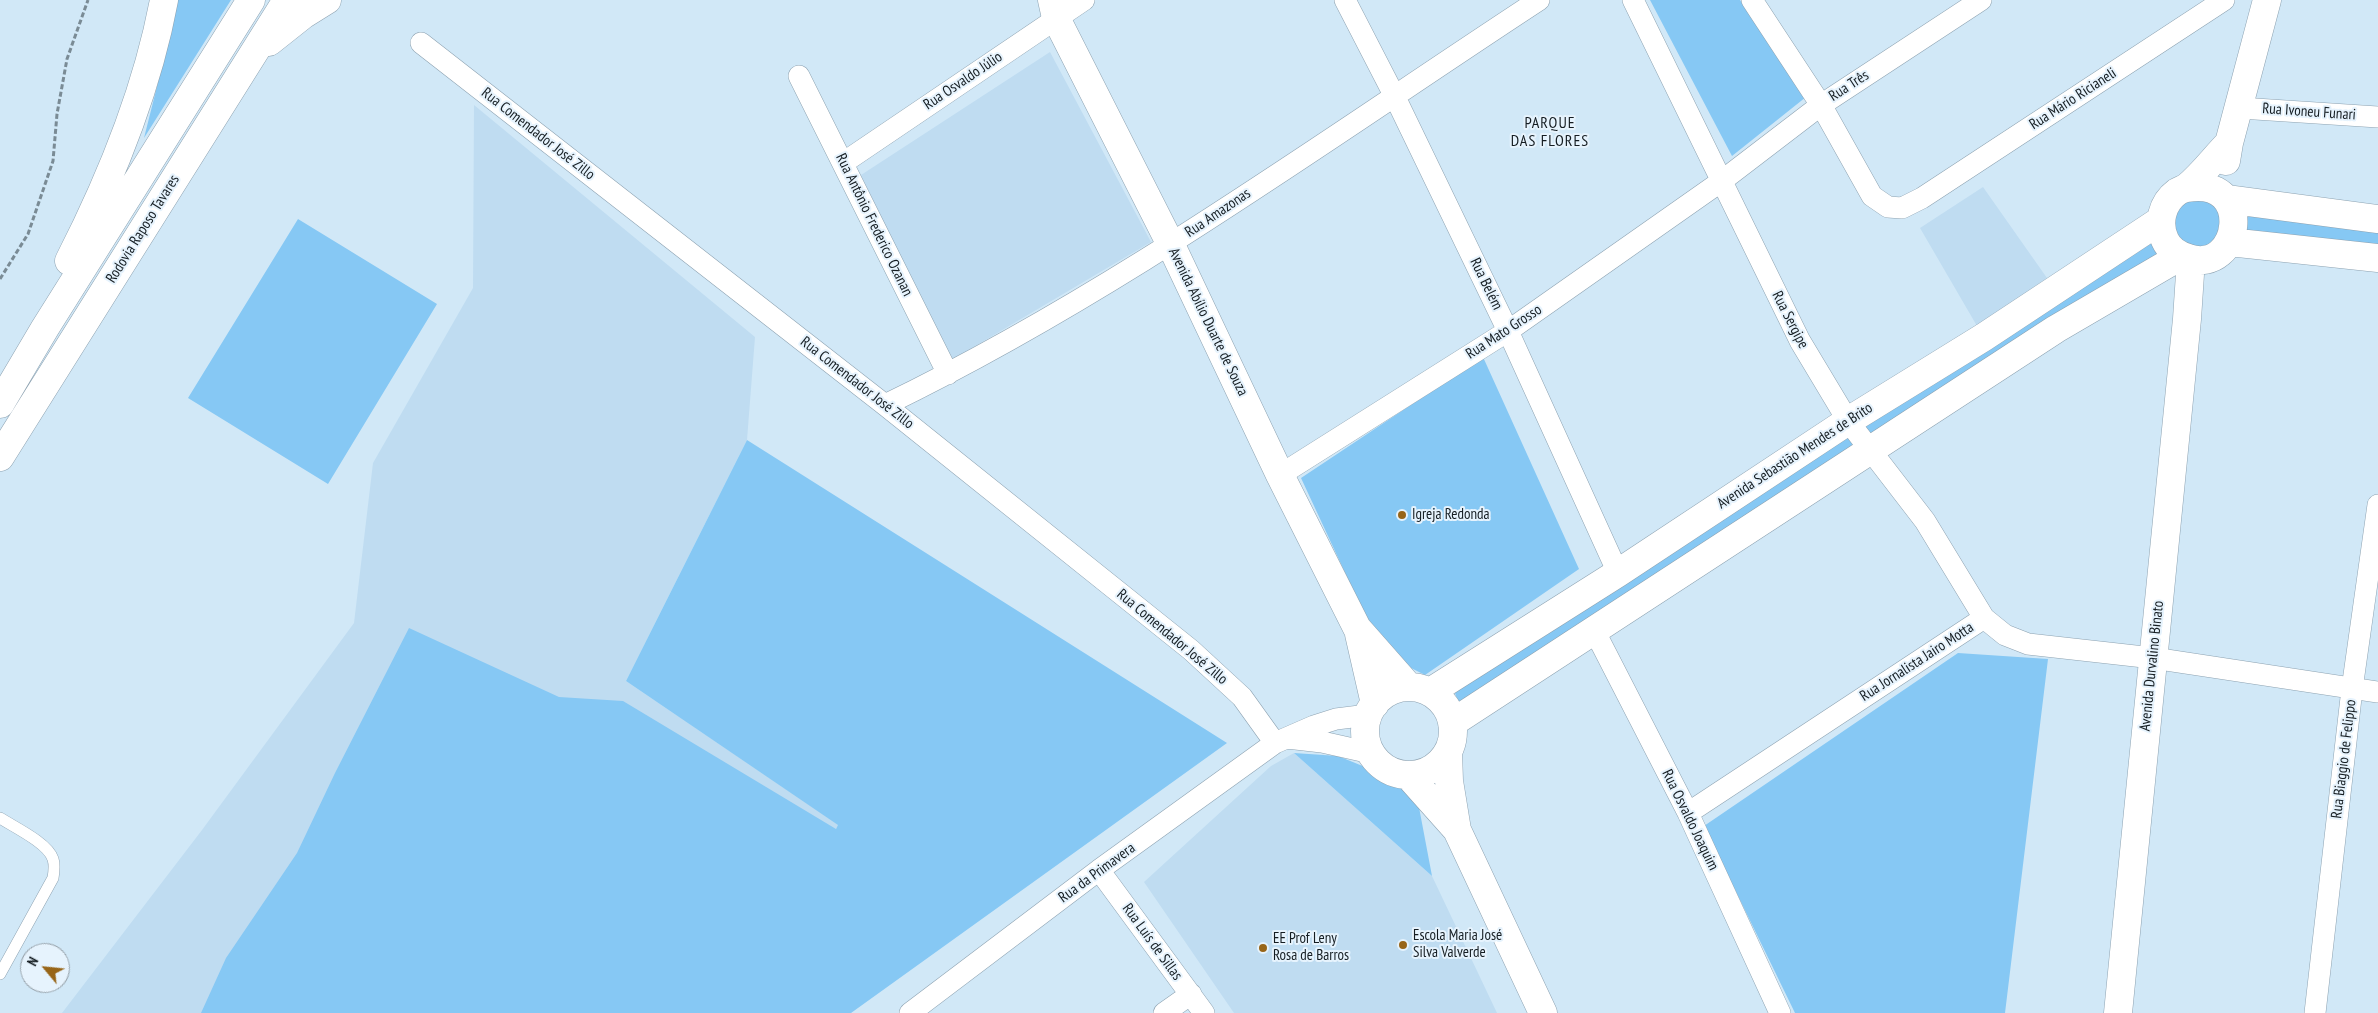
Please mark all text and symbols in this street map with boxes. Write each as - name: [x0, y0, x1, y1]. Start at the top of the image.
- street label: Rua Osvaldo Júlio: [920, 48, 1006, 114]
- street label: Rua Mário Ricianeli: [2026, 64, 2120, 134]
- street label: Rua Três: [1826, 67, 1872, 105]
- street label: Rua Comendador José Zillo: [478, 84, 598, 184]
- street label: Rua Ivoneu Funari: [2262, 100, 2356, 124]
- district label: PARQUE DAS FLORES: [1510, 113, 1590, 151]
- street label: Rua Antônio Frederico Ozanan: [832, 151, 916, 299]
- street label: Rodovia Raposo Tavares: [103, 172, 183, 286]
- street label: Rua Amazonas: [1182, 185, 1254, 241]
- street label: Avenida Abílio Duarte de Souza: [1164, 245, 1252, 399]
- street label: Rua Belém: [1466, 255, 1506, 313]
- street label: Rua Sergipe: [1768, 288, 1812, 352]
- street label: Rua Mato Grosso: [1463, 301, 1545, 363]
- street label: Rua Comendador José Zillo: [797, 333, 917, 433]
- street label: Avenida Sebastião Mendes de Brito: [1714, 399, 1876, 513]
- place label: Igreja Redonda: [1412, 506, 1490, 524]
- marker: Igreja Redonda: [1396, 509, 1408, 521]
- street label: Rua Comendador José Zillo: [1113, 585, 1231, 689]
- street label: Avenida Durvalino Binato: [2136, 600, 2168, 732]
- street label: Rua Jornalista Jairo Motta: [1857, 619, 1977, 705]
- street label: Rua Biaggio de Felippo: [2328, 699, 2360, 819]
- street label: Rua Osvaldo Joaquim: [1658, 767, 1722, 873]
- street label: Rua da Primavera: [1055, 839, 1139, 907]
- street label: Rua Luís de Sillas: [1118, 900, 1186, 984]
- place label: Escola Maria José Silva Valverde: [1413, 927, 1502, 962]
- place label: EE Prof Leny Rosa de Barros: [1273, 930, 1349, 965]
- marker: Escola Maria José Silva Valverde: [1397, 939, 1409, 951]
- marker: EE Prof Leny Rosa de Barros: [1257, 942, 1269, 954]
- north arrow: [20, 943, 70, 993]
- text: N: [23, 954, 42, 969]

